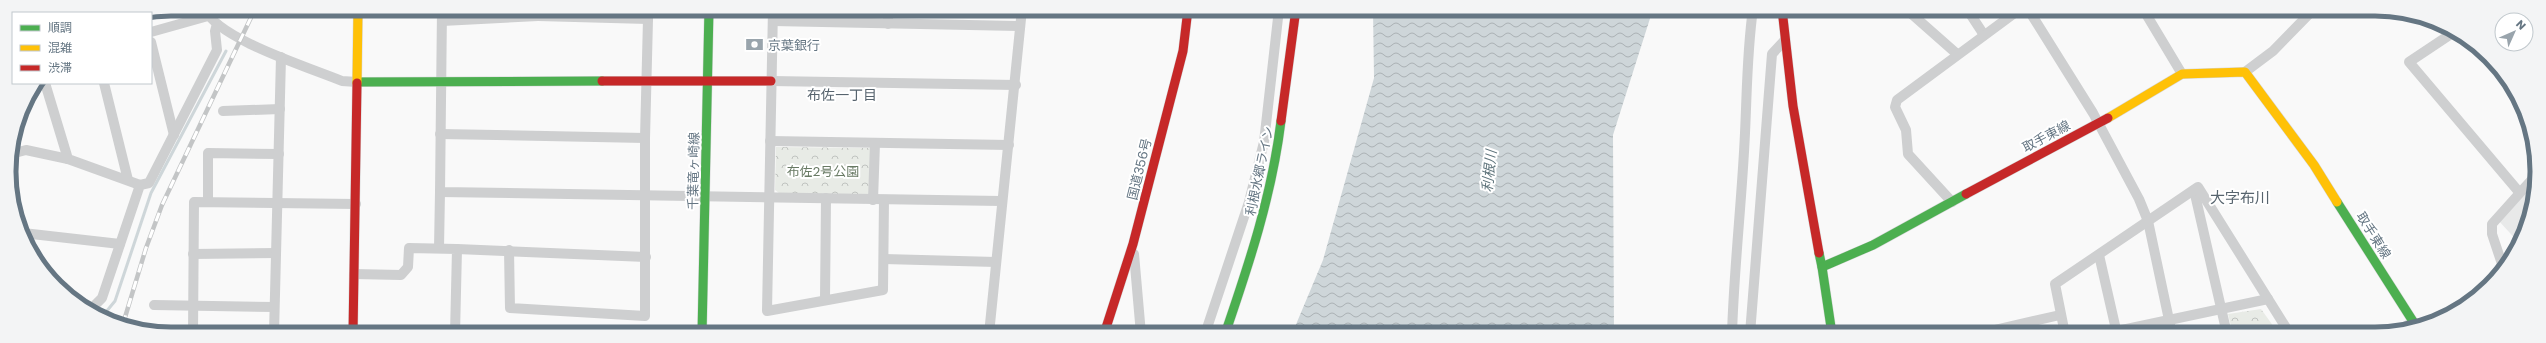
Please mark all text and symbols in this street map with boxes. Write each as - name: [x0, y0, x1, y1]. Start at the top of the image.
- legend: [12, 12, 152, 84]
- north arrow: [2494, 12, 2534, 52]
- text: N: [2512, 16, 2530, 34]
- text: 順調: [48, 19, 72, 36]
- bank icon: 京葉銀行: [745, 35, 765, 55]
- place label: 京葉銀行: [768, 36, 820, 55]
- text: 混雑: [48, 39, 72, 56]
- text: 渋滞: [48, 59, 72, 76]
- district label: 布佐一丁目: [807, 85, 877, 105]
- street label: 取手東線: [2019, 116, 2074, 157]
- street label: 利根水郷ライン: [1241, 125, 1278, 218]
- street label: 千葉竜ヶ崎線: [683, 132, 704, 210]
- street label: 国道356号: [1123, 136, 1156, 202]
- water label: 利根川: [1477, 147, 1501, 193]
- park label: 布佐2号公園: [787, 162, 859, 181]
- district label: 大字布川: [2210, 187, 2270, 208]
- street label: 取手東線: [2352, 208, 2395, 262]

